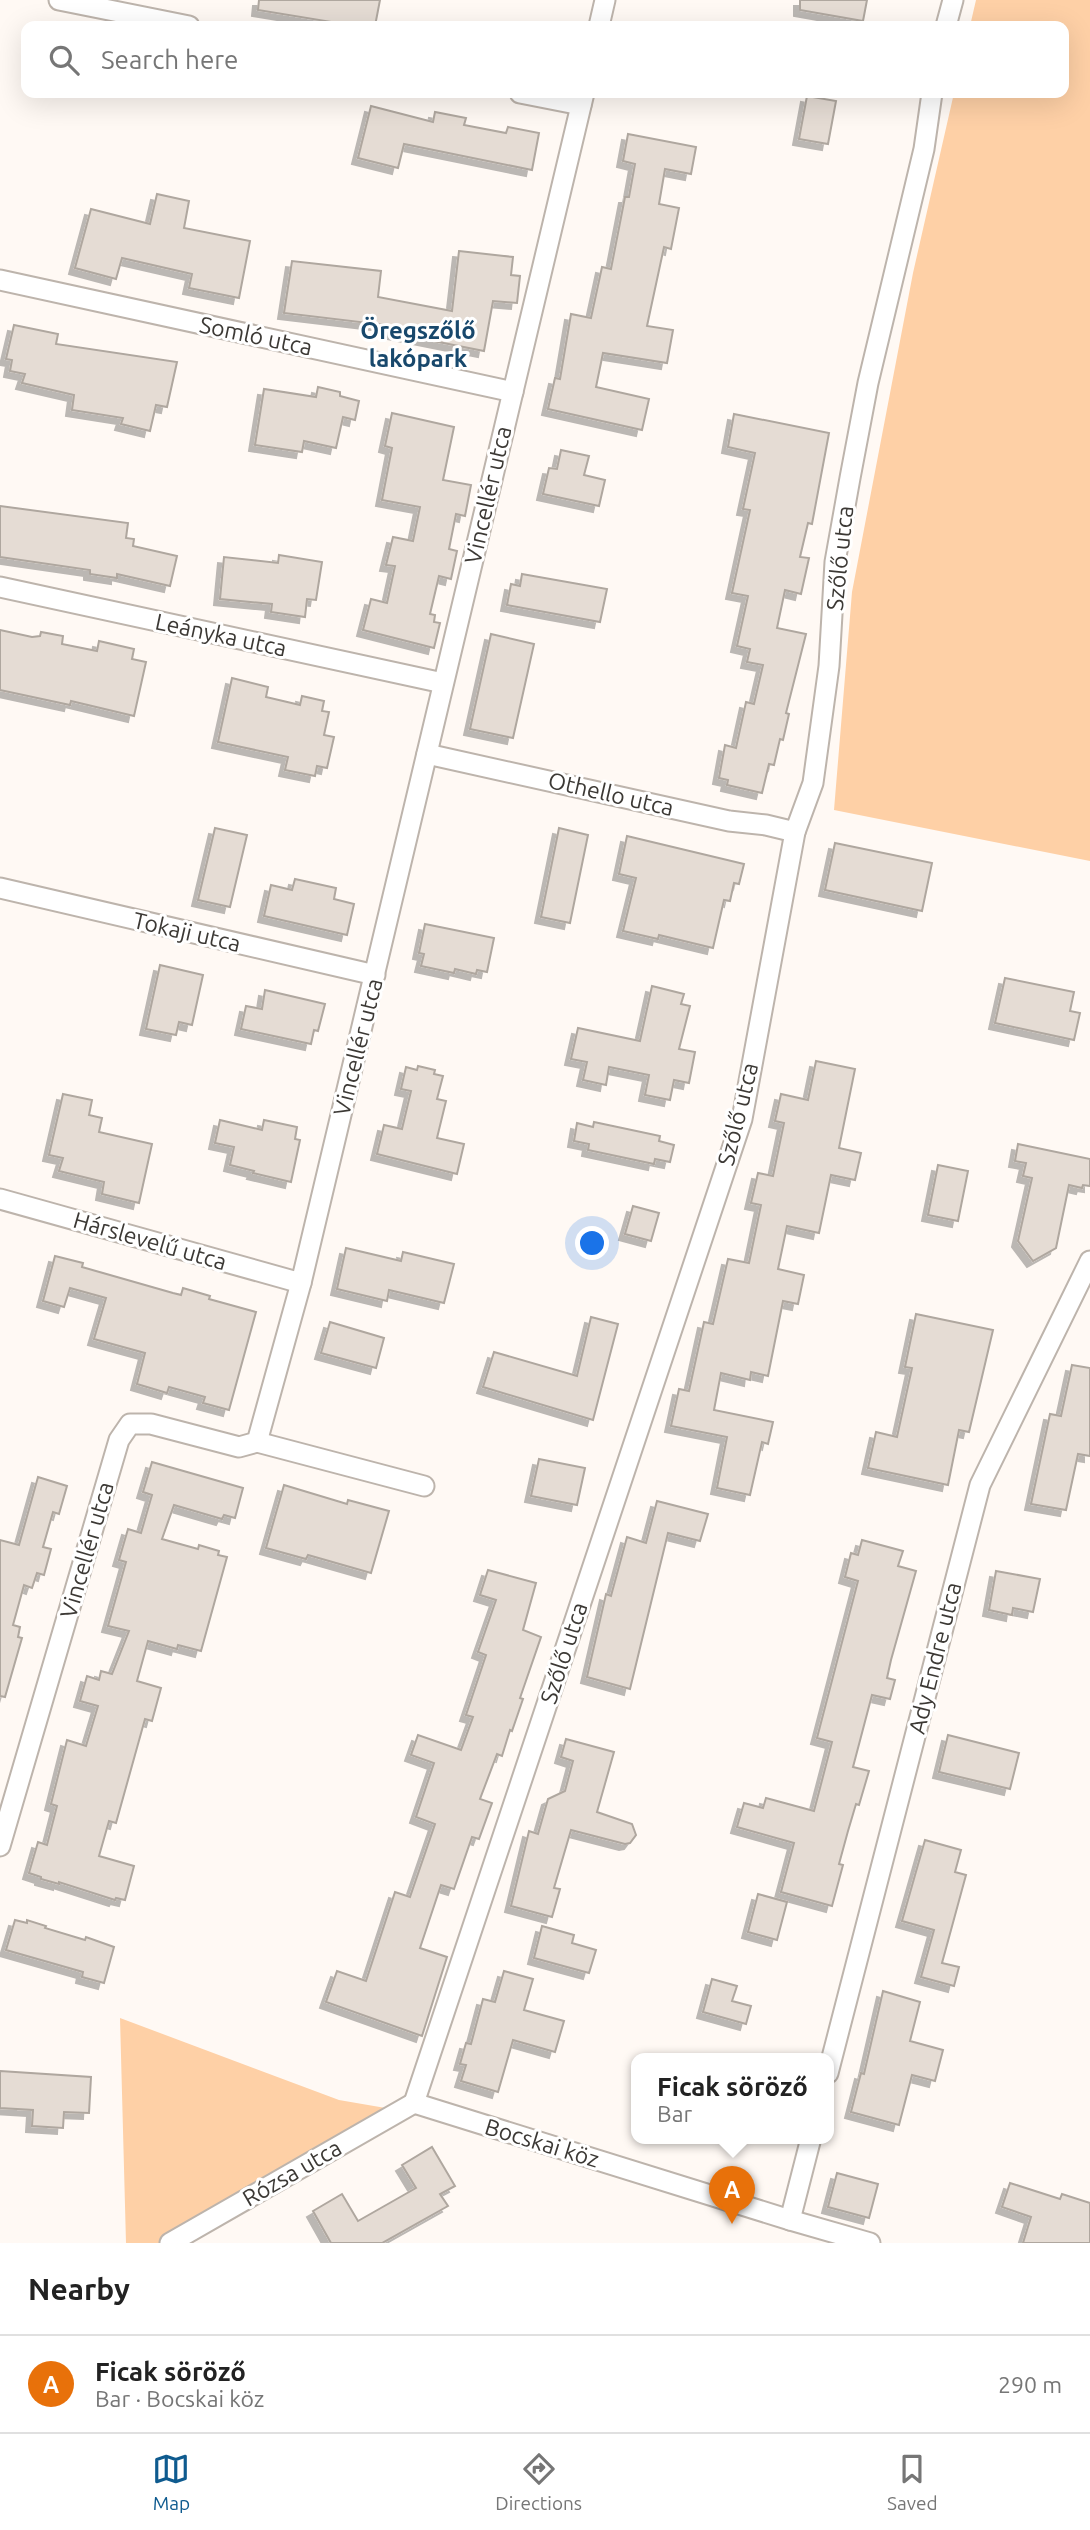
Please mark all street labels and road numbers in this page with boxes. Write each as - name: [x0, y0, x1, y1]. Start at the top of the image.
- street label: Somló utca: [197, 311, 315, 360]
- street label: Vincellér utca: [460, 424, 516, 566]
- street label: Szőlő utca: [822, 504, 857, 612]
- street label: Leányka utca: [153, 608, 289, 661]
- street label: Othello utca: [546, 767, 676, 820]
- street label: Tokaji utca: [131, 907, 243, 956]
- street label: Vincellér utca: [328, 976, 387, 1118]
- street label: Szőlő utca: [713, 1060, 762, 1168]
- street label: Hárslevelű utca: [71, 1207, 230, 1274]
- street label: Vincellér utca: [55, 1479, 118, 1621]
- street label: Ady Endre utca: [904, 1579, 965, 1736]
- street label: Szőlő utca: [535, 1599, 592, 1707]
- street label: Bocskai köz: [482, 2113, 602, 2172]
- street label: Rózsa utca: [238, 2134, 346, 2211]

